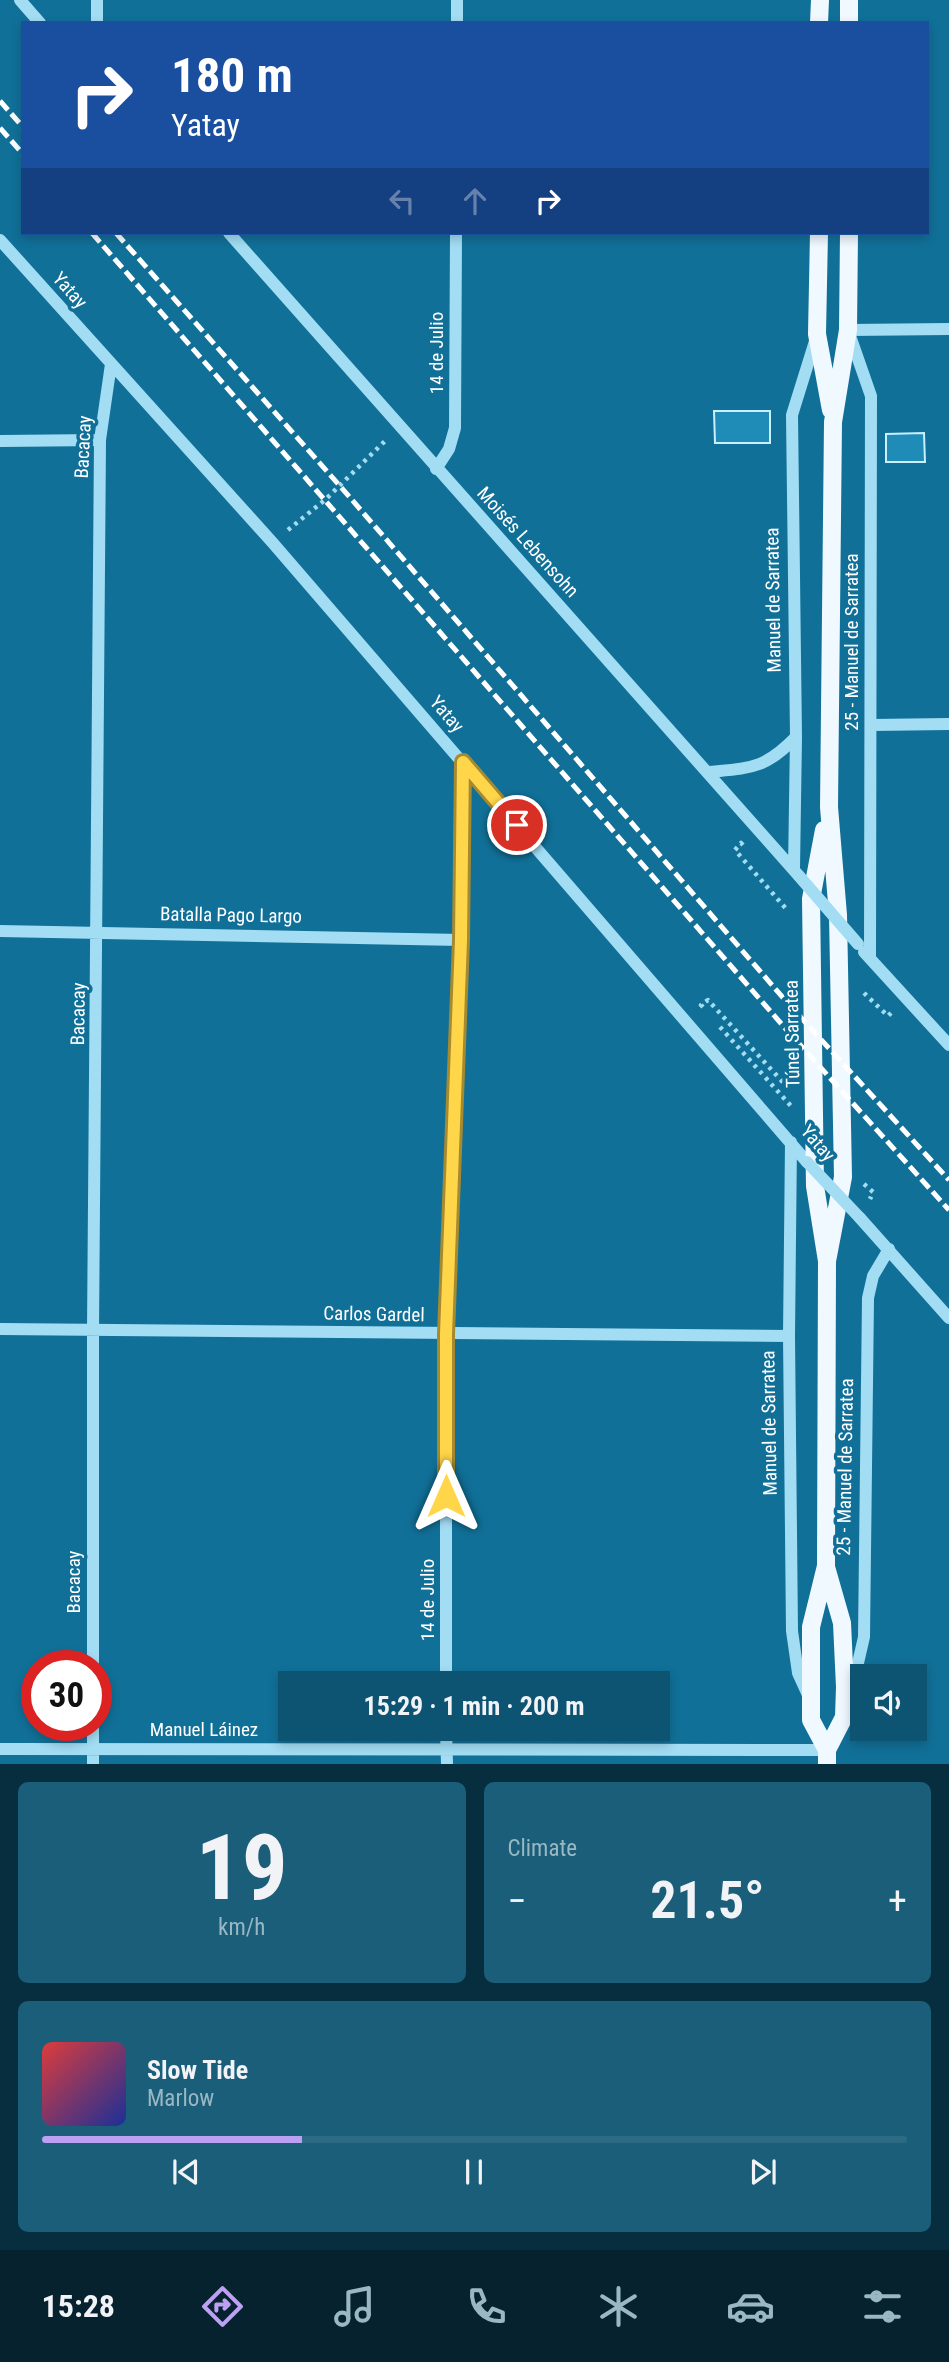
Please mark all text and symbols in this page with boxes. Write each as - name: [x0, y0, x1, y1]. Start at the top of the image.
- text: 180 m: [171, 47, 293, 104]
- icon: right: [56, 49, 147, 140]
- text: Yatay: [171, 106, 240, 144]
- icon: left: [383, 182, 421, 220]
- icon: ahead: [456, 182, 494, 220]
- icon: right: [529, 182, 567, 220]
- street label: Yatay: [48, 267, 92, 313]
- street label: 14 de Julio: [425, 312, 448, 394]
- street label: Bacacay: [70, 415, 96, 479]
- street label: Moisés Lebensohn: [472, 482, 584, 602]
- street label: Manuel de Sarratea: [760, 527, 786, 673]
- street label: 25 - Manuel de Sarratea: [840, 553, 863, 731]
- street label: Yatay: [425, 691, 469, 737]
- pin: [487, 795, 547, 855]
- icon: arrive: [498, 806, 536, 844]
- street label: Batalla Pago Largo: [160, 902, 302, 928]
- street label: Túnel Sarratea: [780, 980, 804, 1088]
- street label: Bacacay: [66, 982, 90, 1046]
- street label: Yatay: [796, 1120, 840, 1166]
- street label: Carlos Gardel: [323, 1302, 425, 1326]
- street label: Manuel de Sarratea: [756, 1350, 782, 1496]
- street label: 25 - Manuel de Sarratea: [832, 1378, 858, 1556]
- position arrow: [409, 1459, 483, 1533]
- street label: Bacacay: [62, 1550, 85, 1614]
- street label: 14 de Julio: [416, 1559, 439, 1641]
- speed limit sign: 30: [21, 1650, 112, 1741]
- map controls: [850, 1664, 927, 1741]
- button: sound: [850, 1664, 927, 1741]
- text: 15:29 · 1 min · 200 m: [364, 1691, 584, 1721]
- street label: Manuel Láinez: [150, 1718, 258, 1741]
- text: 19: [196, 1815, 288, 1921]
- text: Climate: [508, 1835, 577, 1862]
- text: 21.5°: [650, 1870, 764, 1931]
- text: −: [508, 1879, 527, 1923]
- text: +: [888, 1879, 907, 1923]
- text: km/h: [218, 1914, 265, 1941]
- text: Slow Tide: [147, 2055, 248, 2085]
- text: Marlow: [147, 2085, 214, 2112]
- icon: previous: [167, 2153, 205, 2191]
- icon: pause: [455, 2153, 493, 2191]
- icon: next: [744, 2153, 782, 2191]
- icon: directions: [198, 2282, 247, 2331]
- icon: music: [330, 2282, 379, 2331]
- icon: phone: [462, 2282, 511, 2331]
- icon: climate: [594, 2282, 643, 2331]
- icon: car: [726, 2282, 775, 2331]
- icon: filters: [858, 2282, 907, 2331]
- text: 15:28: [42, 2287, 115, 2325]

